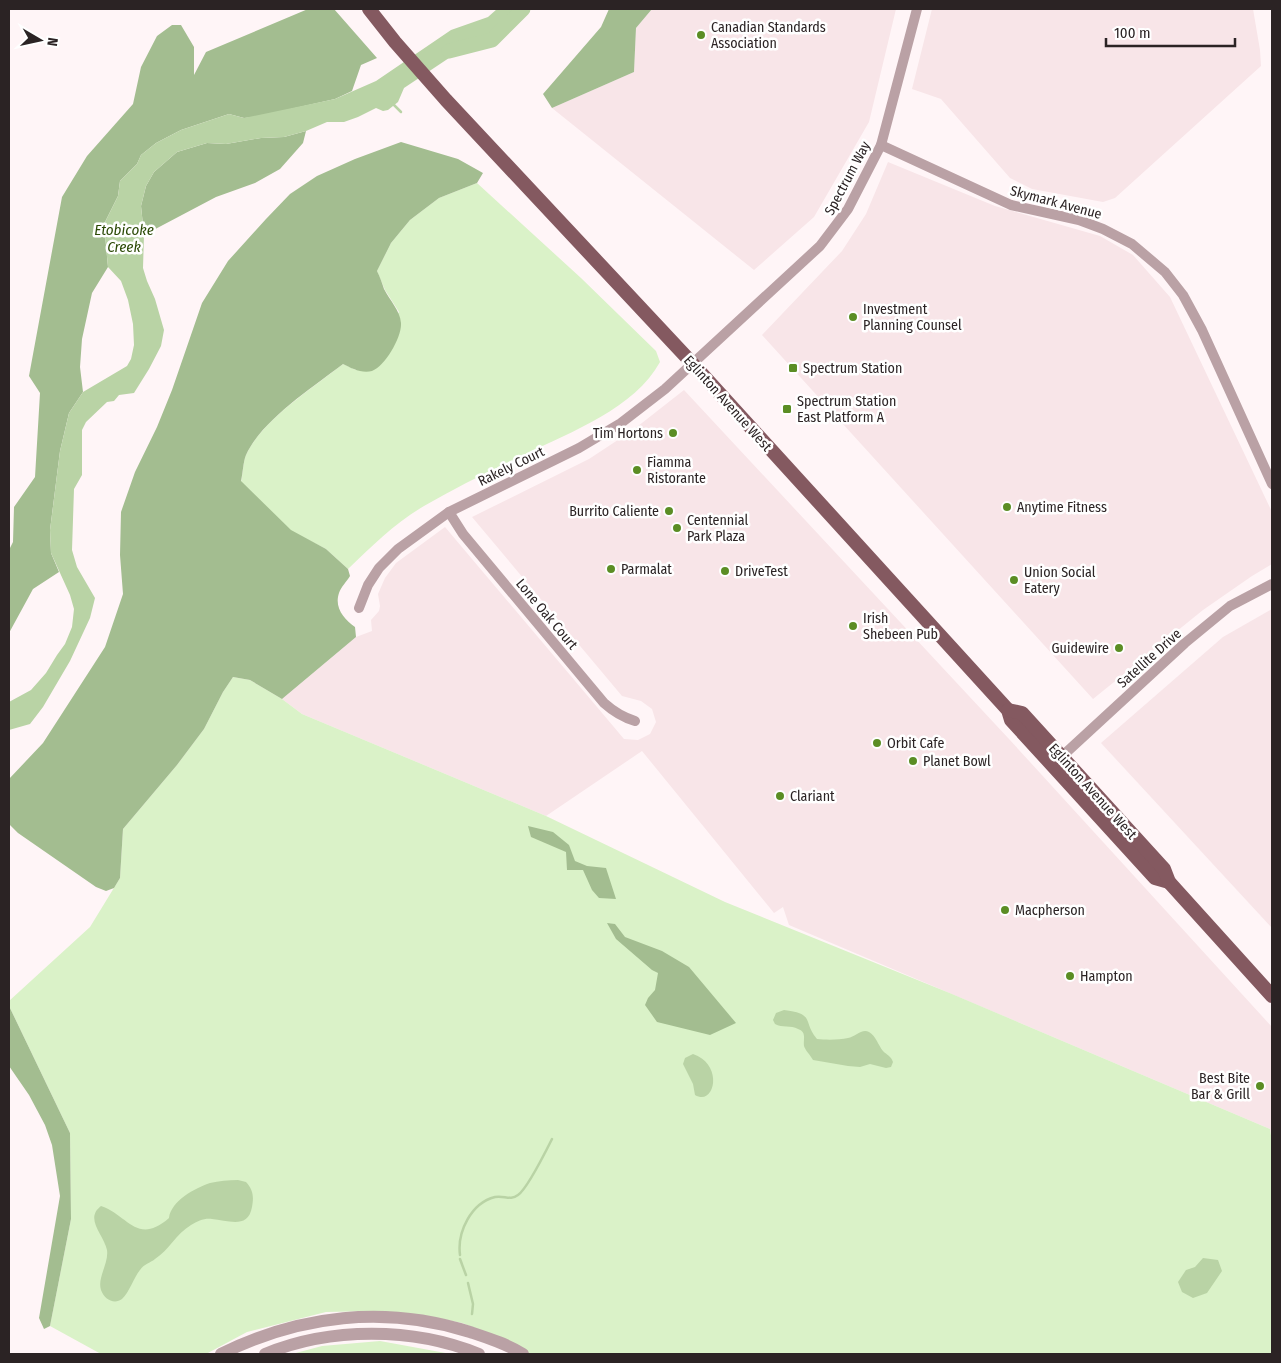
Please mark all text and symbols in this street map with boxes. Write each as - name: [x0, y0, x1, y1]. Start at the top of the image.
- north arrow: [15, 15, 65, 65]
- scale bar: [1106, 15, 1235, 47]
- place label: Canadian Standards Association: [711, 19, 826, 52]
- text: 100 m: [1114, 24, 1151, 42]
- marker: Canadian Standards Association: [695, 29, 707, 41]
- text: N: [43, 36, 61, 47]
- street label: Spectrum Way: [821, 138, 874, 218]
- street label: Skymark Avenue: [1008, 182, 1104, 223]
- water label: Etobicoke Creek: [94, 221, 154, 256]
- place label: Investment Planning Counsel: [863, 301, 962, 334]
- marker: Investment Planning Counsel: [847, 311, 859, 323]
- street label: Eglinton Avenue West: [680, 352, 775, 455]
- place label: Spectrum Station: [803, 360, 902, 377]
- marker: Spectrum Station: [787, 362, 799, 374]
- place label: Spectrum Station East Platform A: [797, 393, 896, 426]
- marker: Spectrum Station East Platform A: [781, 403, 793, 415]
- place label: Tim Hortons: [593, 425, 663, 442]
- marker: Tim Hortons: [667, 427, 679, 439]
- street label: Rakely Court: [475, 443, 548, 490]
- place label: Fiamma Ristorante: [647, 454, 706, 487]
- marker: Fiamma Ristorante: [631, 464, 643, 476]
- place label: Anytime Fitness: [1017, 499, 1107, 516]
- marker: Anytime Fitness: [1001, 501, 1013, 513]
- place label: Burrito Caliente: [569, 503, 659, 520]
- marker: Burrito Caliente: [663, 505, 675, 517]
- place label: Centennial Park Plaza: [687, 512, 748, 545]
- marker: Centennial Park Plaza: [671, 522, 683, 534]
- place label: Parmalat: [621, 561, 672, 578]
- marker: Parmalat: [605, 563, 617, 575]
- place label: DriveTest: [735, 563, 788, 580]
- place label: Union Social Eatery: [1024, 564, 1096, 597]
- marker: DriveTest: [719, 565, 731, 577]
- marker: Union Social Eatery: [1008, 574, 1020, 586]
- street label: Lone Oak Court: [512, 575, 581, 653]
- place label: Irish Shebeen Pub: [863, 610, 938, 643]
- marker: Irish Shebeen Pub: [847, 620, 859, 632]
- street label: Satellite Drive: [1114, 625, 1185, 692]
- place label: Guidewire: [1052, 640, 1109, 657]
- marker: Guidewire: [1113, 642, 1125, 654]
- place label: Orbit Cafe: [887, 735, 944, 752]
- marker: Orbit Cafe: [871, 737, 883, 749]
- street label: Eglinton Avenue West: [1045, 740, 1140, 843]
- place label: Planet Bowl: [923, 753, 991, 770]
- marker: Planet Bowl: [907, 755, 919, 767]
- place label: Clariant: [790, 788, 835, 805]
- marker: Clariant: [774, 790, 786, 802]
- place label: Macpherson: [1015, 902, 1085, 919]
- marker: Macpherson: [999, 904, 1011, 916]
- place label: Hampton: [1080, 968, 1133, 985]
- marker: Hampton: [1064, 970, 1076, 982]
- place label: Best Bite Bar & Grill: [1191, 1070, 1250, 1103]
- marker: Best Bite Bar & Grill: [1254, 1080, 1266, 1092]

